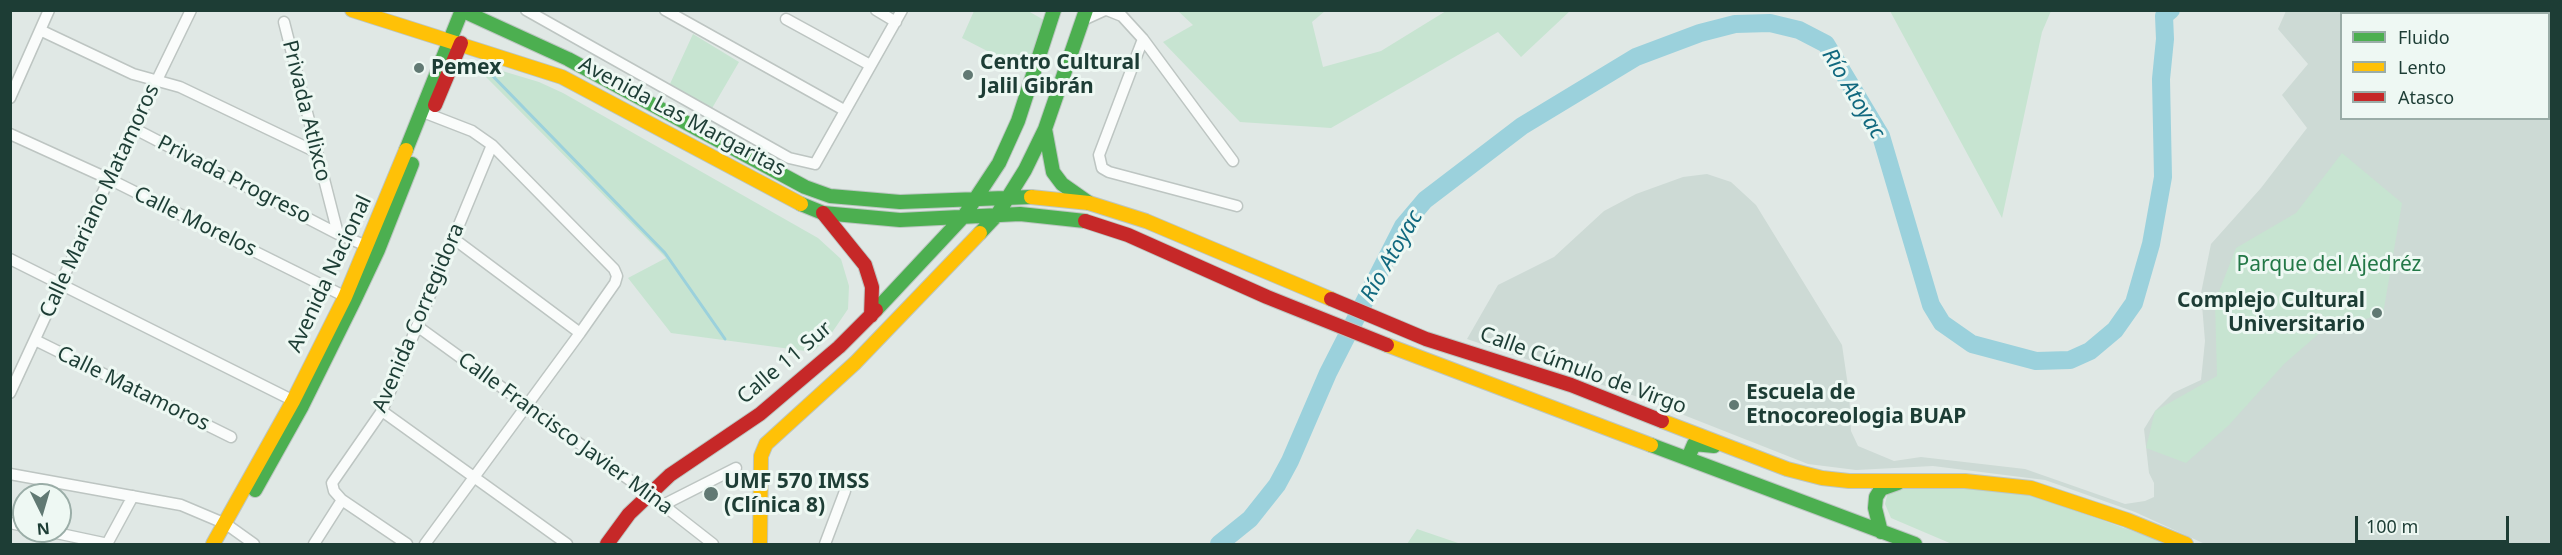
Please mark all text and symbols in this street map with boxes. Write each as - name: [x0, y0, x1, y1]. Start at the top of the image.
- legend: [2340, 12, 2550, 120]
- text: Fluido: [2398, 25, 2450, 49]
- street label: Privada Atlixco: [276, 38, 336, 184]
- water label: Río Atoyac: [1816, 44, 1890, 144]
- place label: Centro Cultural Jalil Gibrán: [980, 50, 1140, 100]
- street label: Avenida Las Margaritas: [574, 52, 790, 182]
- place label: Pemex: [431, 55, 501, 81]
- text: Lento: [2398, 55, 2446, 79]
- marker: Pemex: [412, 61, 426, 75]
- marker: Centro Cultural Jalil Gibrán: [961, 68, 975, 82]
- street label: Calle Mariano Matamoros: [35, 80, 165, 322]
- text: Atasco: [2398, 85, 2454, 109]
- street label: Privada Progreso: [153, 130, 315, 230]
- street label: Calle Morelos: [130, 181, 260, 263]
- street label: Avenida Nacional: [283, 191, 377, 357]
- water label: Río Atoyac: [1355, 206, 1429, 306]
- street label: Avenida Corregidora: [368, 220, 470, 416]
- park label: Parque del Ajedréz: [2237, 252, 2421, 278]
- place label: Complejo Cultural Universitario: [2177, 288, 2365, 338]
- marker: Complejo Cultural Universitario: [2370, 306, 2384, 320]
- street label: Calle 11 Sur: [733, 316, 837, 410]
- street label: Calle Cúmulo de Virgo: [1476, 322, 1690, 420]
- street label: Calle Matamoros: [53, 341, 213, 437]
- street label: Calle Francisco Javier Mina: [453, 347, 677, 521]
- place label: Escuela de Etnocoreologia BUAP: [1746, 380, 1966, 430]
- marker: Escuela de Etnocoreologia BUAP: [1727, 398, 1741, 412]
- place label: UMF 570 IMSS (Clínica 8): [724, 469, 869, 519]
- north arrow: [12, 483, 72, 543]
- marker: UMF 570 IMSS (Clínica 8): [702, 485, 720, 503]
- scale bar: [2358, 504, 2512, 542]
- text: 100 m: [2366, 514, 2418, 538]
- text: N: [36, 517, 51, 540]

